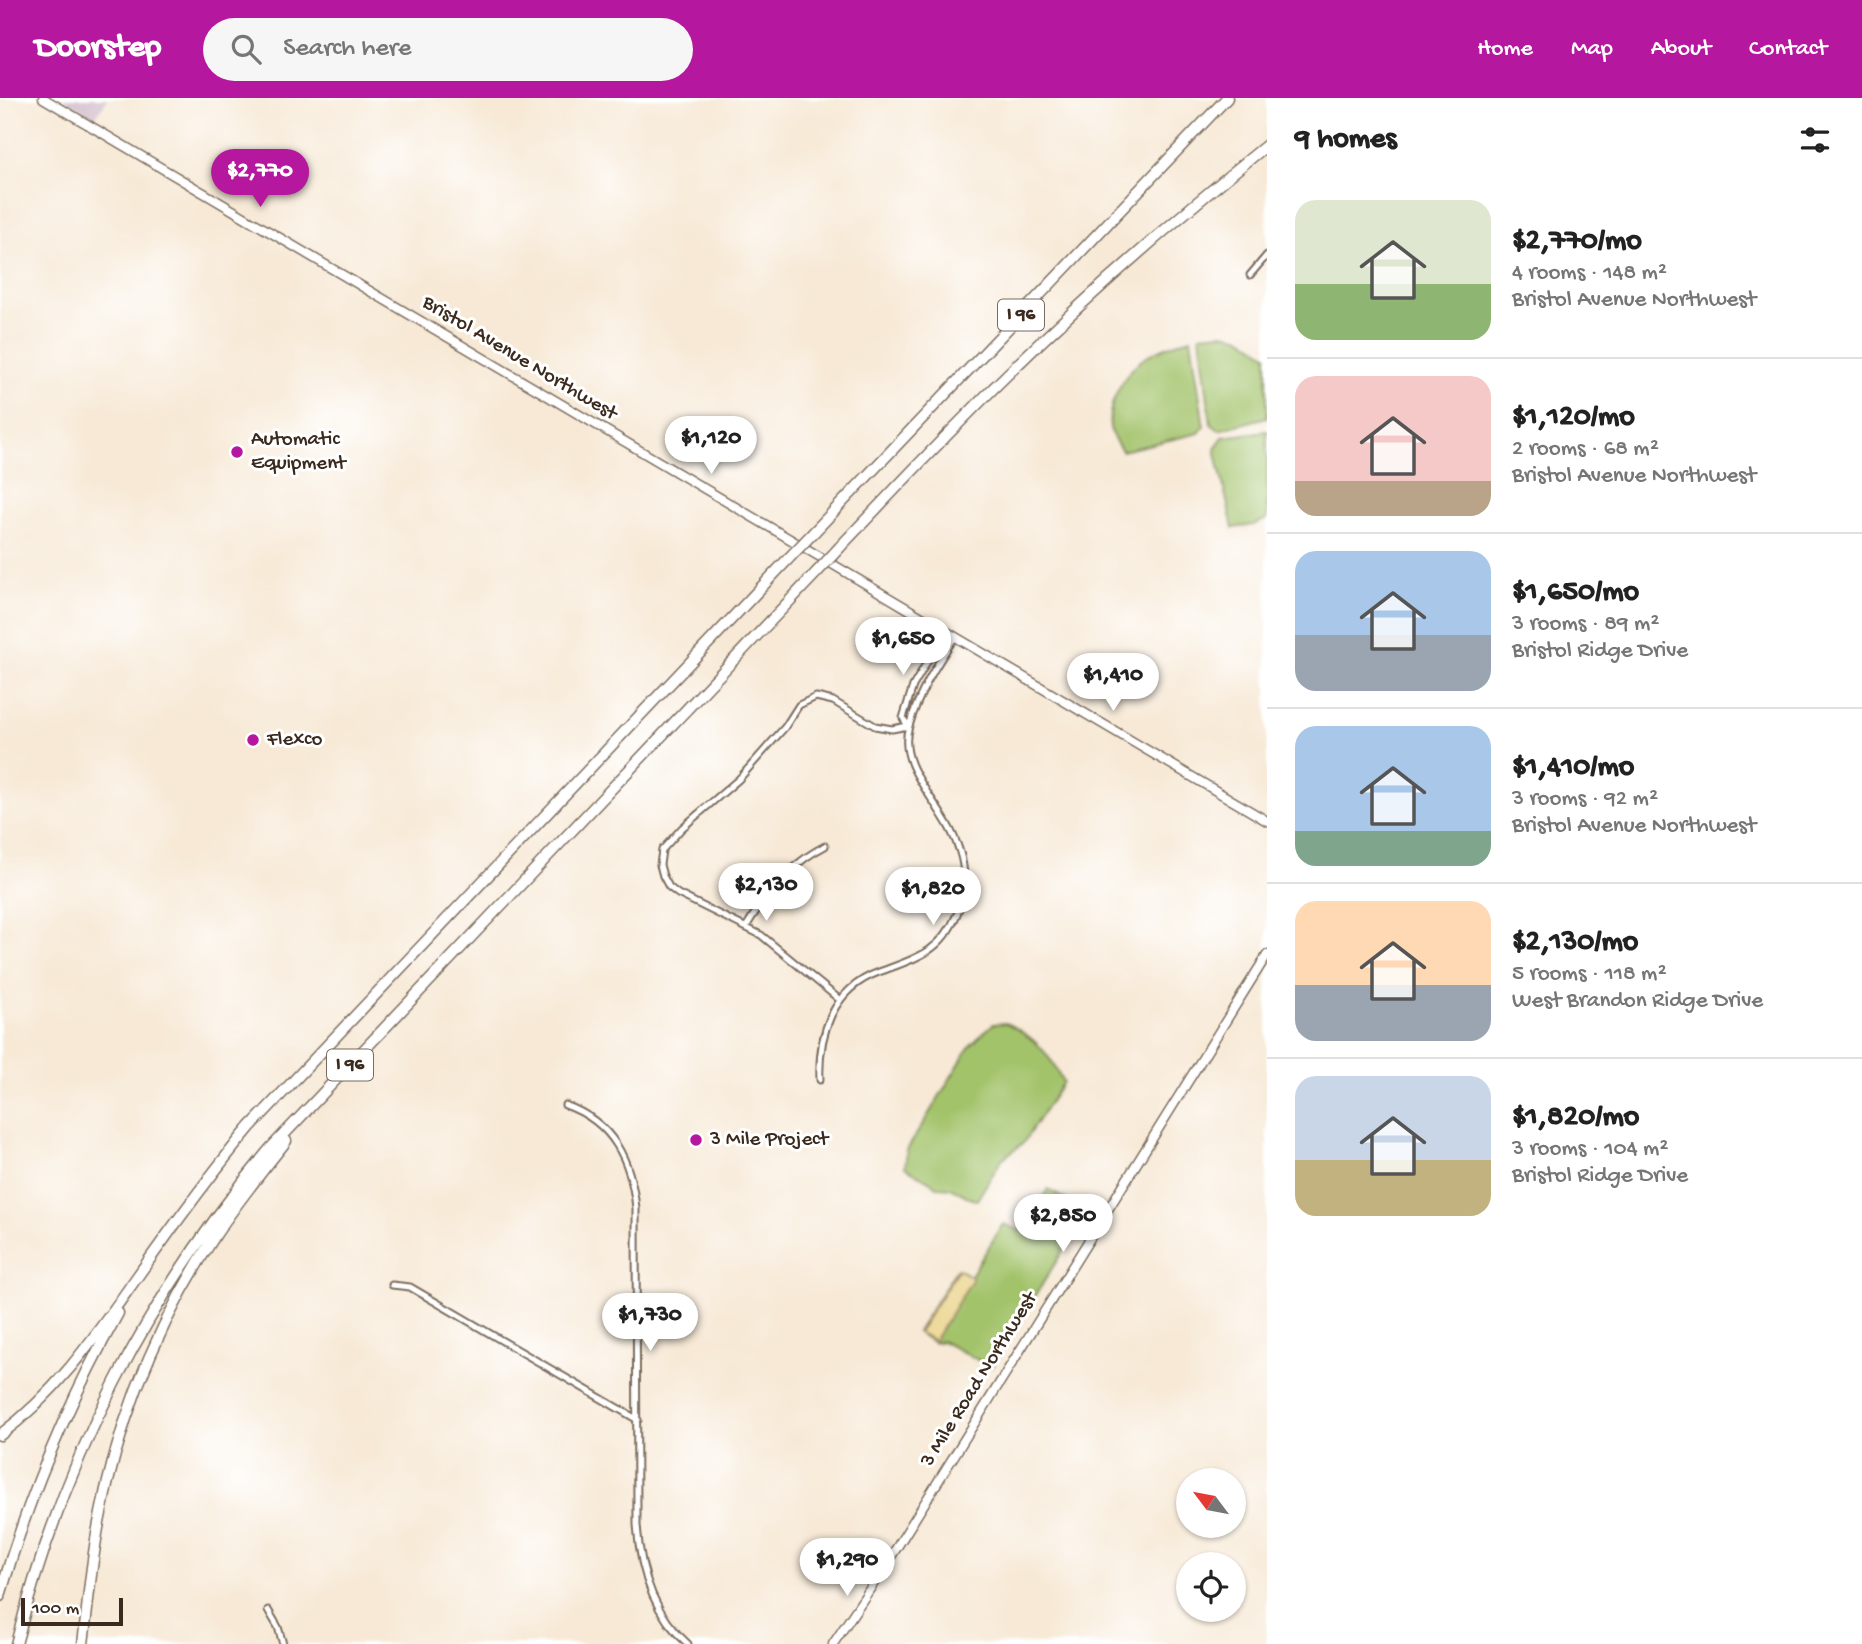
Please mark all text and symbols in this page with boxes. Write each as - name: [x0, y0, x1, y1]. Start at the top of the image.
- search box: [203, 18, 693, 81]
- text: Doorstep: [35, 30, 161, 68]
- icon: search: [227, 30, 265, 68]
- text: Search here: [283, 34, 411, 65]
- text: Home: [1477, 35, 1533, 64]
- text: Map: [1571, 35, 1613, 64]
- text: About: [1651, 35, 1711, 64]
- text: Contact: [1749, 35, 1827, 64]
- icon: filters: [1796, 121, 1834, 159]
- text: 9 homes: [1295, 123, 1397, 158]
- pin: $2,770: [203, 150, 317, 209]
- text: $2,770: [227, 158, 293, 185]
- text: $2,770/mo: [1512, 225, 1642, 260]
- icon: home: [1351, 228, 1435, 312]
- text: 4 rooms · 148 m²: [1512, 260, 1667, 287]
- text: Bristol Avenue Northwest: [1512, 287, 1756, 314]
- street label: Bristol Avenue Northwest: [416, 290, 623, 428]
- road number: I 96: [998, 300, 1044, 330]
- text: $1,120/mo: [1512, 401, 1635, 436]
- icon: home: [1351, 404, 1435, 488]
- pin: $1,120: [654, 416, 768, 476]
- text: $1,120: [681, 425, 741, 452]
- place label: Automatic Equipment: [251, 428, 348, 477]
- text: 2 rooms · 68 m²: [1512, 436, 1659, 463]
- marker: Automatic Equipment: [229, 444, 245, 460]
- text: Bristol Avenue Northwest: [1512, 463, 1756, 490]
- text: $1,650/mo: [1512, 576, 1639, 611]
- icon: home: [1351, 579, 1435, 663]
- text: 3 rooms · 89 m²: [1512, 611, 1659, 638]
- pin: $1,650: [846, 618, 960, 677]
- text: $1,650: [871, 626, 935, 653]
- text: Bristol Ridge Drive: [1512, 638, 1688, 665]
- pin: $1,410: [1056, 654, 1170, 713]
- text: $1,410: [1083, 662, 1143, 689]
- place label: Flexco: [266, 728, 322, 753]
- marker: Flexco: [245, 732, 261, 748]
- text: $1,410/mo: [1512, 751, 1634, 786]
- icon: home: [1351, 754, 1435, 838]
- text: 3 rooms · 92 m²: [1512, 786, 1658, 813]
- text: Bristol Avenue Northwest: [1512, 813, 1756, 840]
- pin: $2,130: [709, 864, 823, 923]
- pin: $1,820: [876, 868, 990, 927]
- text: $2,130: [734, 872, 798, 899]
- text: $1,820: [901, 876, 965, 903]
- text: $2,130/mo: [1512, 926, 1638, 961]
- icon: home: [1351, 929, 1435, 1013]
- text: 5 rooms · 118 m²: [1512, 961, 1667, 988]
- text: West Brandon Ridge Drive: [1512, 988, 1763, 1015]
- road number: I 96: [327, 1049, 373, 1080]
- text: $1,820/mo: [1512, 1101, 1639, 1136]
- icon: home: [1351, 1104, 1435, 1188]
- place label: 3 Mile Project: [709, 1128, 830, 1153]
- marker: 3 Mile Project: [688, 1132, 704, 1148]
- text: 3 rooms · 104 m²: [1512, 1136, 1668, 1163]
- text: Bristol Ridge Drive: [1512, 1163, 1688, 1190]
- pin: $2,850: [1006, 1194, 1120, 1254]
- text: $2,850: [1030, 1203, 1096, 1230]
- street label: 3 Mile Road Northwest: [915, 1286, 1045, 1473]
- pin: $1,730: [593, 1294, 707, 1353]
- text: $1,730: [618, 1302, 682, 1329]
- north arrow: [1176, 1468, 1246, 1538]
- map controls: [1176, 1468, 1246, 1622]
- pin: $1,290: [790, 1538, 904, 1598]
- text: $1,290: [816, 1547, 878, 1574]
- button: locate: [1176, 1552, 1246, 1622]
- scale bar: [21, 1595, 122, 1627]
- text: 100 m: [32, 1598, 79, 1621]

